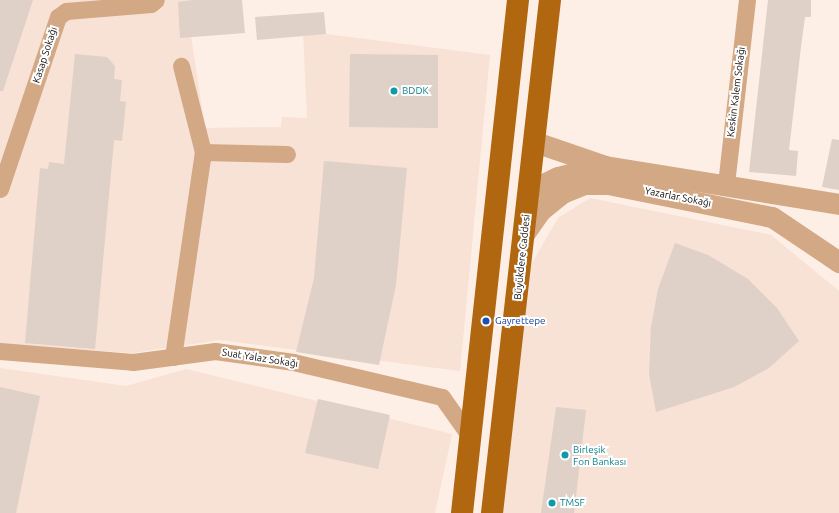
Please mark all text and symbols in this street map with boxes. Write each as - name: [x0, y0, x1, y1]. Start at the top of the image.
- street label: Kasap Sokağı: [30, 25, 60, 85]
- street label: Keskin Kalem Sokağı: [724, 46, 748, 138]
- place label: BDDK: [402, 85, 429, 97]
- marker: BDDK: [389, 86, 399, 96]
- street label: Yazarlar Sokağı: [644, 185, 712, 209]
- street label: Büyükdere Caddesi: [512, 214, 532, 300]
- marker: Gayrettepe: [480, 315, 492, 327]
- place label: Gayrettepe: [495, 315, 546, 327]
- street label: Suat Yalaz Sokağı: [221, 346, 299, 370]
- place label: Birleşik Fon Bankası: [573, 443, 626, 466]
- marker: Birleşik Fon Bankası: [560, 450, 570, 460]
- place label: TMSF: [560, 497, 585, 509]
- marker: TMSF: [547, 498, 557, 508]

